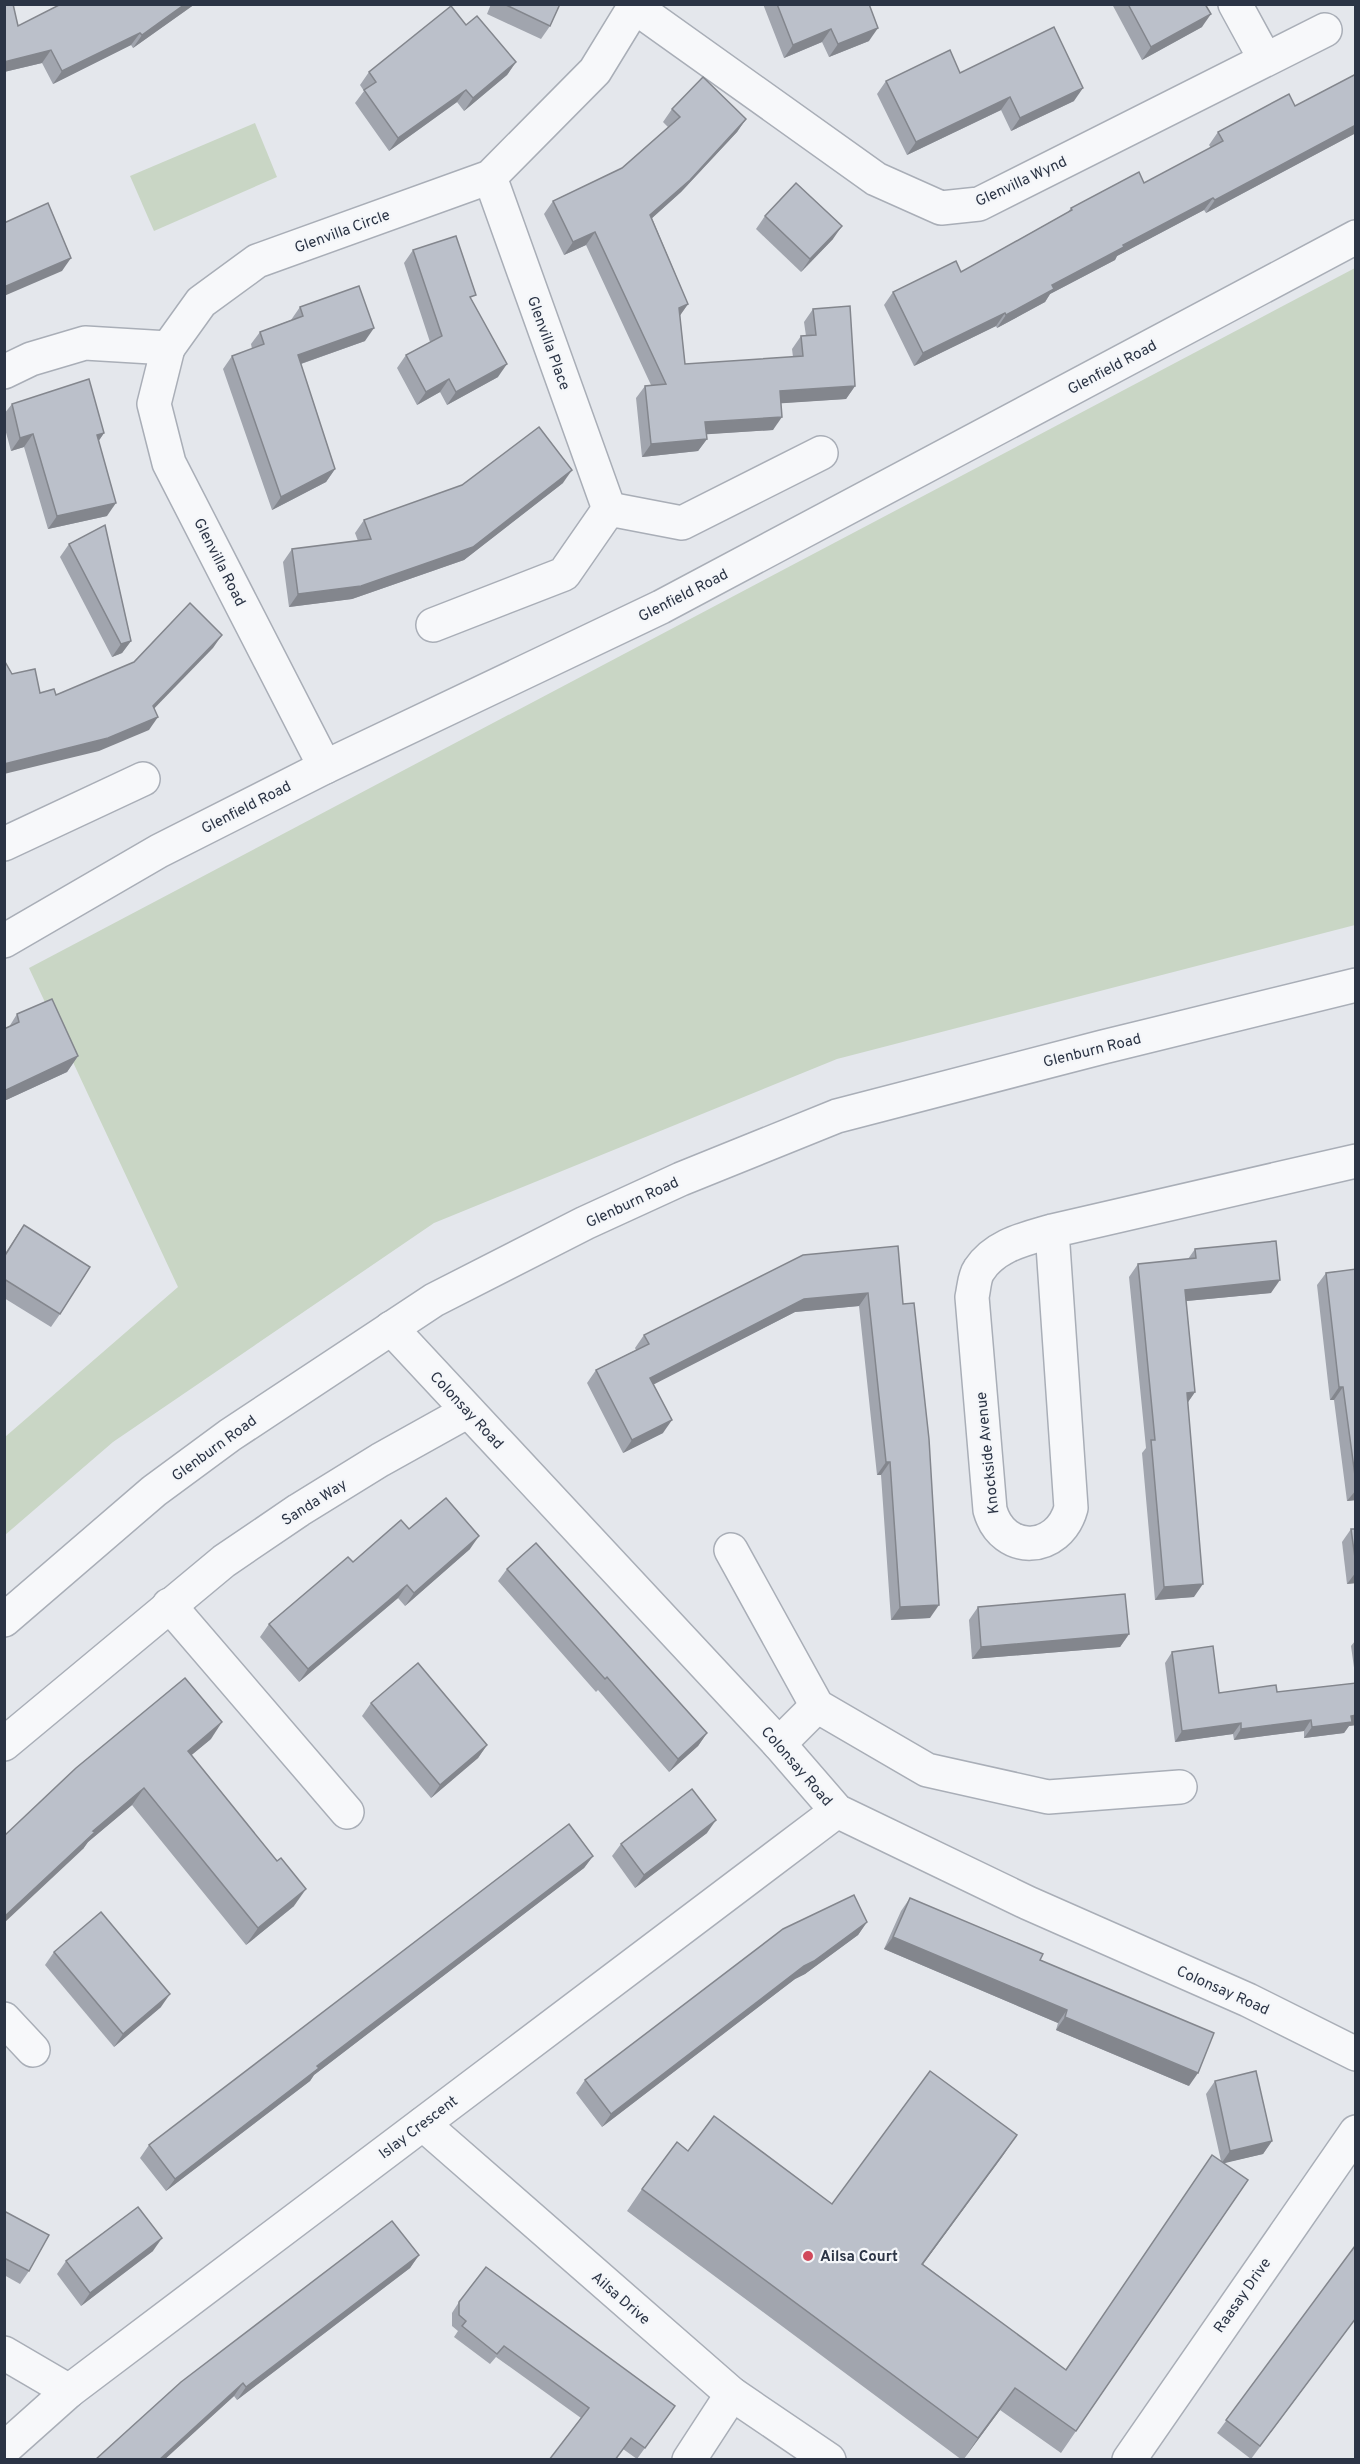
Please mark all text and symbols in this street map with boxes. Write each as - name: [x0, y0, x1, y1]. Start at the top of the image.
- street label: Glenvilla Wynd: [973, 153, 1071, 212]
- street label: Glenvilla Circle: [292, 206, 393, 258]
- street label: Glenvilla Place: [522, 294, 573, 393]
- street label: Glenfield Road: [1065, 337, 1161, 400]
- street label: Glenvilla Road: [188, 515, 249, 610]
- street label: Glenfield Road: [636, 566, 732, 627]
- street label: Glenfield Road: [199, 778, 295, 839]
- street label: Glenburn Road: [1041, 1030, 1143, 1073]
- street label: Glenburn Road: [583, 1174, 682, 1233]
- street label: Colonsay Road: [425, 1368, 507, 1454]
- street label: Knockside Avenue: [973, 1391, 1004, 1515]
- street label: Glenburn Road: [169, 1412, 261, 1486]
- street label: Sanda Way: [279, 1476, 351, 1531]
- street label: Colonsay Road: [756, 1723, 836, 1811]
- street label: Colonsay Road: [1173, 1962, 1272, 2020]
- street label: Islay Crescent: [376, 2092, 462, 2164]
- place label: Ailsa Court: [820, 2248, 898, 2267]
- marker: Ailsa Court: [801, 2249, 815, 2263]
- street label: Raasay Drive: [1210, 2255, 1276, 2337]
- street label: Ailsa Drive: [587, 2268, 653, 2330]

